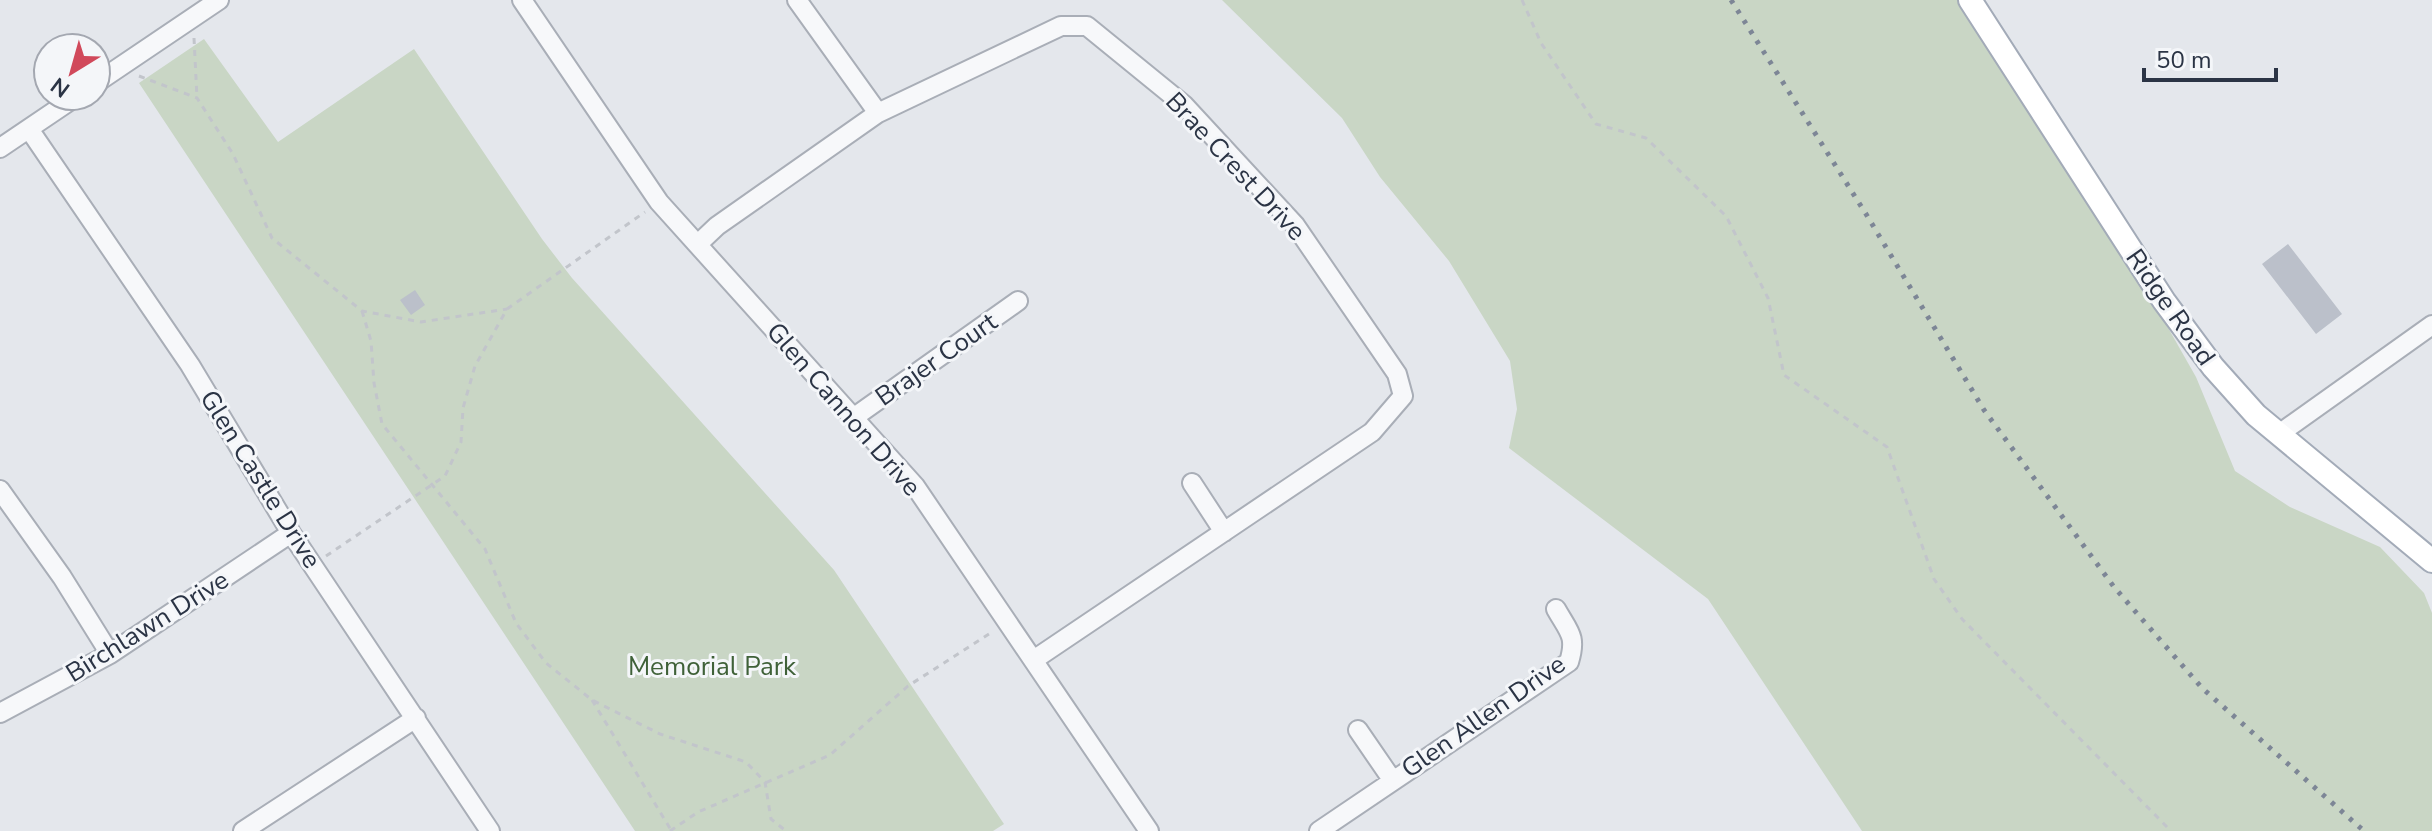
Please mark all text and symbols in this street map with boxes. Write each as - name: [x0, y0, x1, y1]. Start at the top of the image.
- north arrow: [32, 32, 112, 112]
- scale bar: [2144, 32, 2276, 82]
- text: 50 m: [2156, 44, 2212, 76]
- text: N: [45, 70, 76, 104]
- street label: Brae Crest Drive: [1158, 84, 1314, 248]
- street label: Ridge Road: [2118, 242, 2224, 373]
- street label: Brajer Court: [868, 304, 1005, 414]
- street label: Glen Cannon Drive: [758, 315, 929, 504]
- street label: Glen Castle Drive: [192, 384, 329, 575]
- street label: Birchlawn Drive: [59, 562, 235, 691]
- street label: Glen Allen Drive: [1394, 647, 1572, 786]
- park label: Memorial Park: [628, 649, 797, 684]

